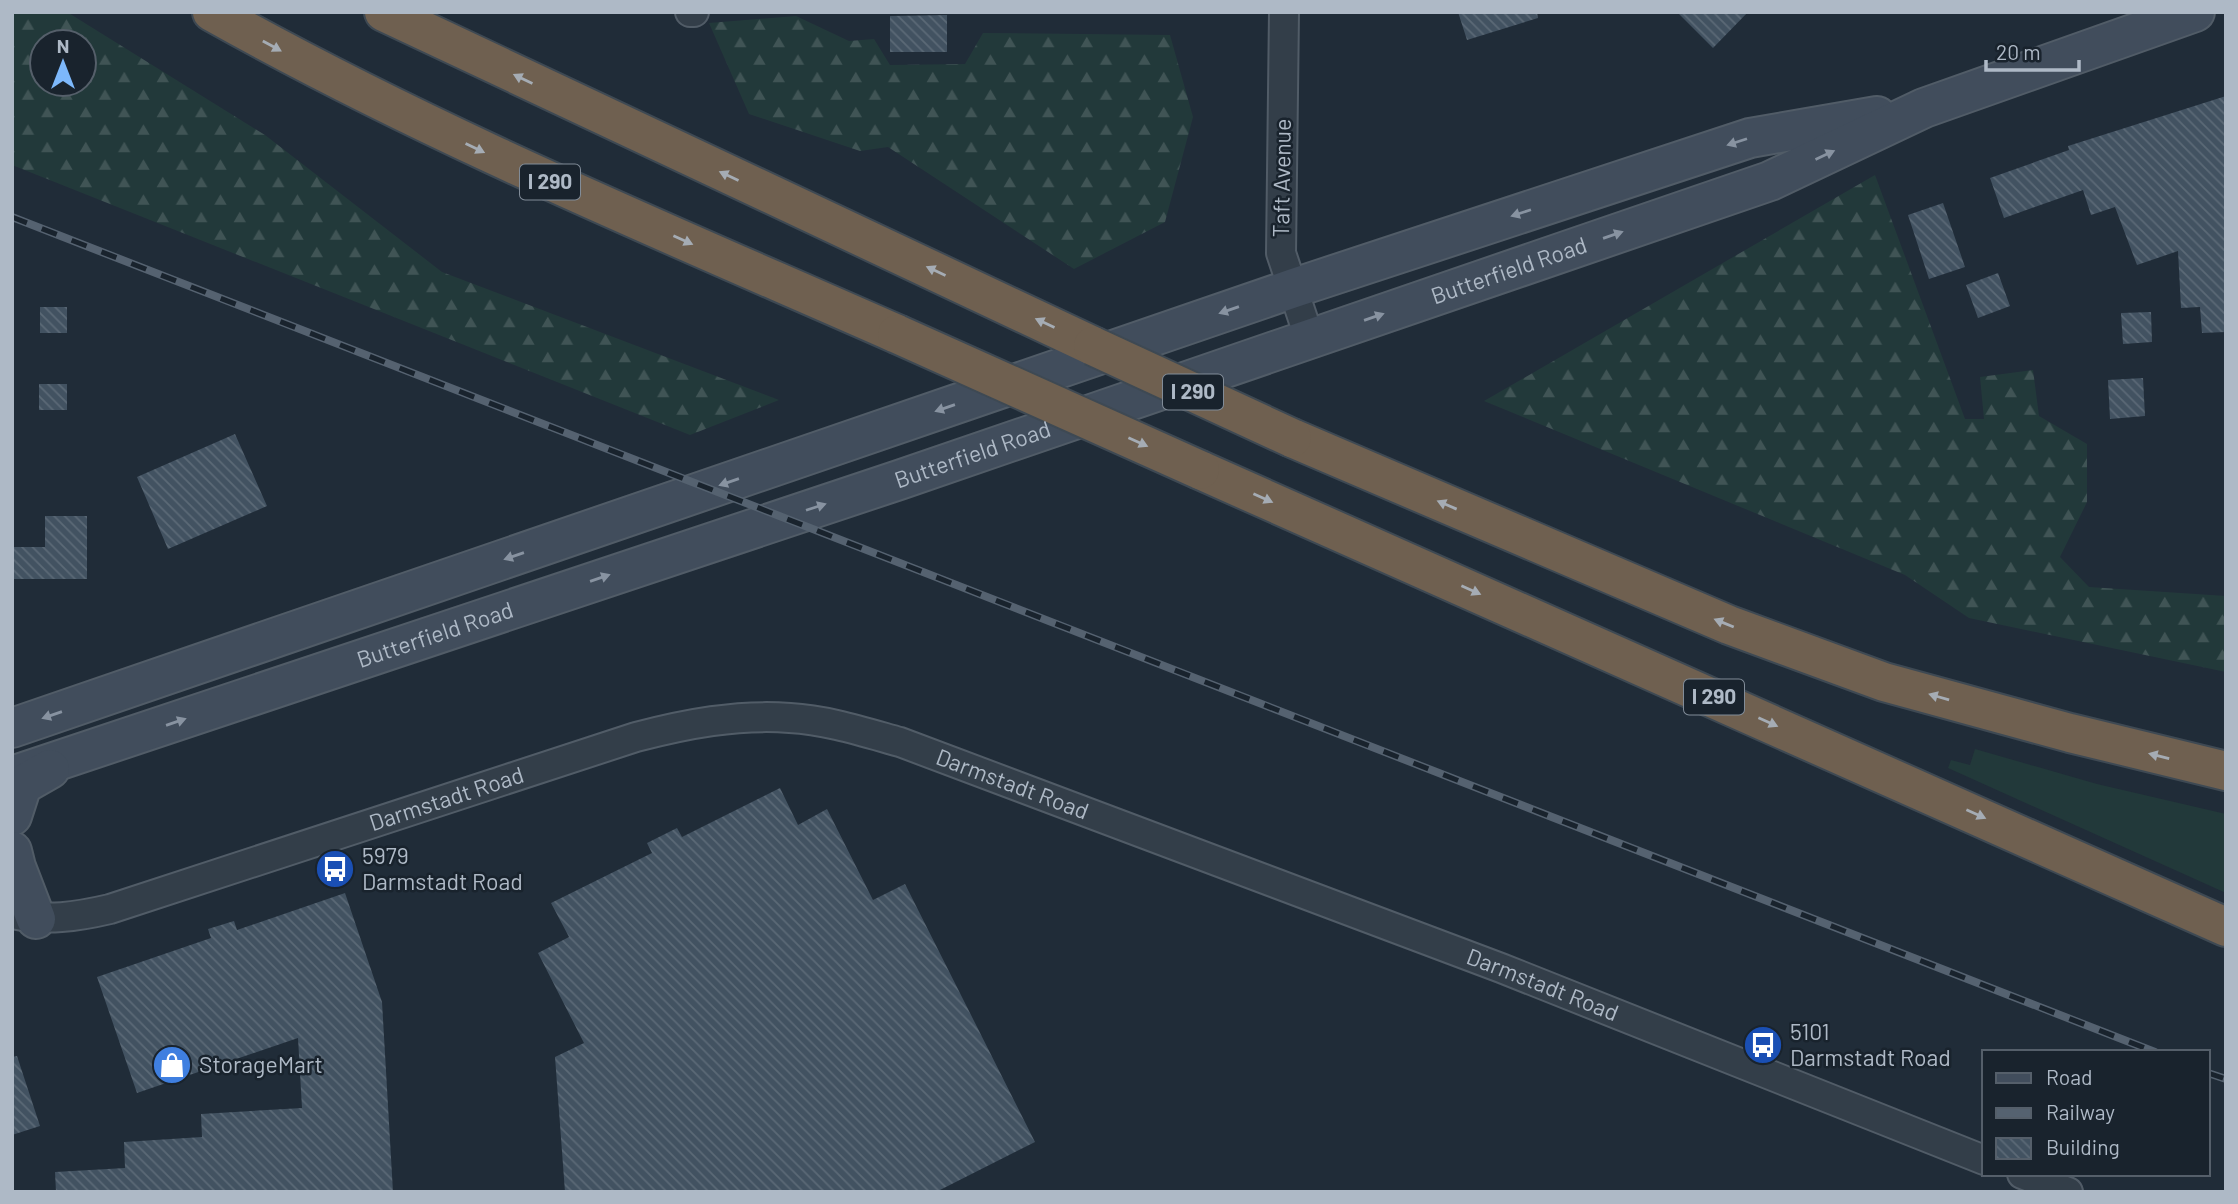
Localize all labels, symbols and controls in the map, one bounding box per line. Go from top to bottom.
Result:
north arrow [28,28,98,98]
scale bar [1986,28,2079,72]
text: N [57,34,69,57]
text: 20 m [1996,39,2041,64]
one-way arrow [262,40,281,52]
one-way arrow [513,73,533,85]
street label: Taft Avenue [1266,118,1296,238]
one-way arrow [1726,137,1747,148]
one-way arrow [465,142,485,153]
one-way arrow [1815,149,1835,160]
road number: I 290 [520,164,580,200]
one-way arrow [719,170,739,181]
one-way arrow [1510,209,1531,219]
one-way arrow [1602,229,1623,240]
street label: Butterfield Road [1427,230,1590,309]
one-way arrow [673,234,693,246]
one-way arrow [925,266,946,277]
one-way arrow [1219,305,1240,316]
one-way arrow [1364,311,1385,322]
one-way arrow [1035,317,1055,329]
road number: I 290 [1163,374,1223,410]
one-way arrow [934,403,955,414]
street label: Butterfield Road [891,414,1054,493]
one-way arrow [1128,437,1149,448]
one-way arrow [719,477,740,488]
one-way arrow [1253,492,1273,504]
one-way arrow [1437,500,1458,511]
one-way arrow [806,501,827,512]
one-way arrow [504,551,525,562]
one-way arrow [590,572,611,583]
one-way arrow [1461,584,1481,596]
street label: Butterfield Road [353,595,517,673]
one-way arrow [1714,618,1735,629]
road number: I 290 [1684,680,1744,714]
one-way arrow [1928,691,1950,702]
one-way arrow [41,710,62,721]
one-way arrow [165,716,186,727]
one-way arrow [1758,717,1779,728]
street label: Darmstadt Road [932,742,1093,825]
one-way arrow [2148,750,2170,761]
street label: Darmstadt Road [365,760,527,836]
one-way arrow [1966,808,1986,820]
place label: 5979 Darmstadt Road [362,841,523,895]
bus stop icon: 5979 Darmstadt Road [314,848,356,890]
street label: Darmstadt Road [1463,941,1623,1026]
place label: 5101 Darmstadt Road [1790,1017,1951,1071]
bus stop icon: 5101 Darmstadt Road [1742,1024,1784,1066]
shop icon: StorageMart [151,1044,193,1086]
place label: StorageMart [199,1050,323,1078]
legend [1982,1050,2210,1176]
text: Road [2046,1064,2092,1089]
text: Railway [2046,1099,2115,1124]
text: Building [2046,1134,2120,1159]

